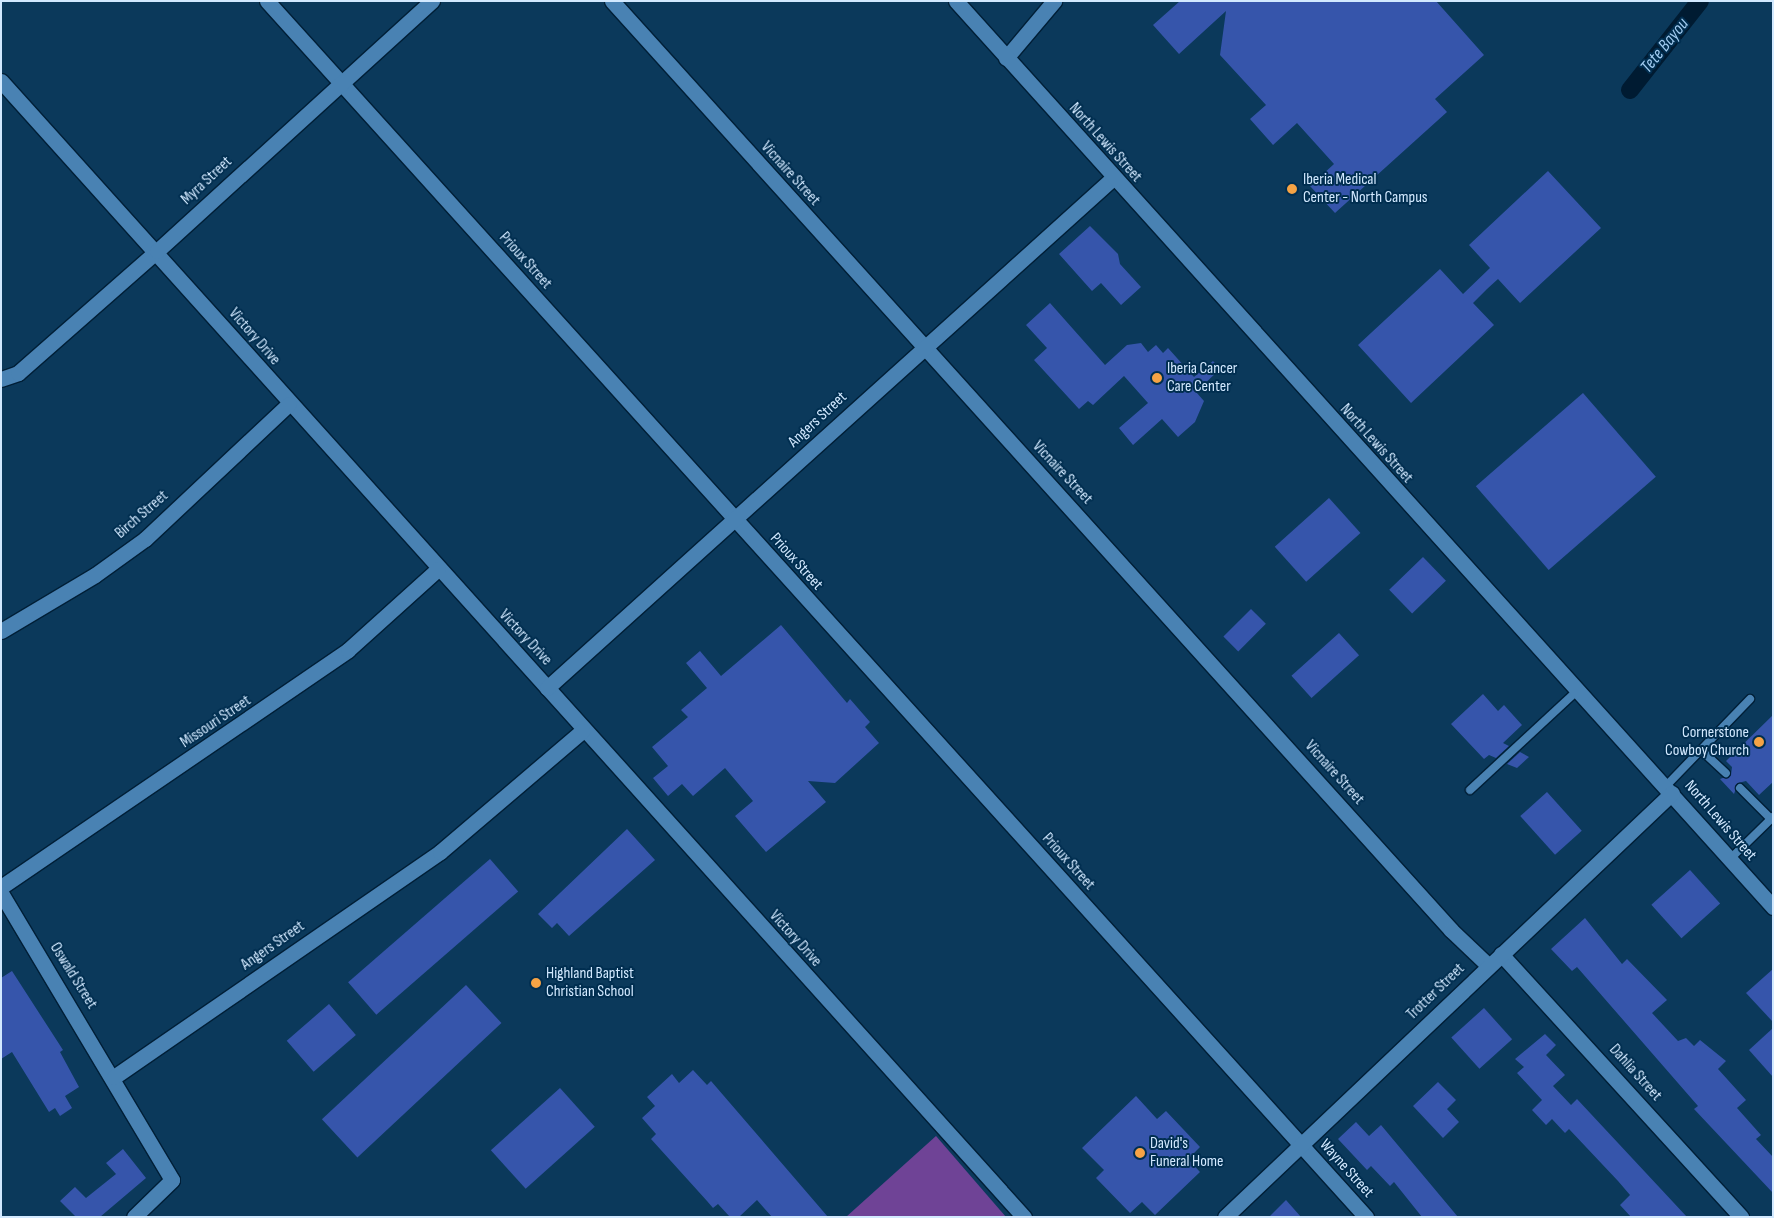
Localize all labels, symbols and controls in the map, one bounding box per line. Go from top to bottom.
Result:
water label: Tete Bayou [1636,14,1694,78]
street label: North Lewis Street [1064,99,1146,187]
street label: Vicnaire Street [756,138,824,210]
street label: Myra Street [178,153,236,209]
place label: Iberia Medical Center - North Campus [1303,170,1428,208]
marker: Iberia Medical Center - North Campus [1285,182,1299,196]
street label: Prioux Street [494,229,556,293]
street label: Victory Drive [224,305,284,369]
place label: Iberia Cancer Care Center [1167,359,1237,397]
marker: Iberia Cancer Care Center [1151,372,1163,384]
street label: Angers Street [785,388,851,452]
street label: North Lewis Street [1335,400,1417,488]
street label: Vicnaire Street [1028,437,1096,509]
street label: Birch Street [112,487,172,543]
street label: Prioux Street [765,530,827,594]
street label: Victory Drive [494,606,556,670]
street label: Missouri Street [177,691,255,753]
place label: Cornerstone Cowboy Church [1665,723,1749,761]
marker: Cornerstone Cowboy Church [1753,736,1765,748]
street label: Vicnaire Street [1300,737,1368,809]
street label: North Lewis Street [1680,777,1760,865]
street label: Prioux Street [1037,830,1099,894]
street label: Victory Drive [765,907,825,971]
street label: Angers Street [238,917,308,975]
street label: Oswald Street [45,939,101,1013]
street label: Trotter Street [1403,960,1469,1024]
place label: Highland Baptist Christian School [546,964,634,1002]
marker: Highland Baptist Christian School [530,977,542,989]
street label: Dahlia Street [1605,1041,1665,1105]
place label: David's Funeral Home [1150,1134,1224,1172]
street label: Wayne Street [1315,1136,1377,1202]
marker: David's Funeral Home [1134,1147,1146,1159]

